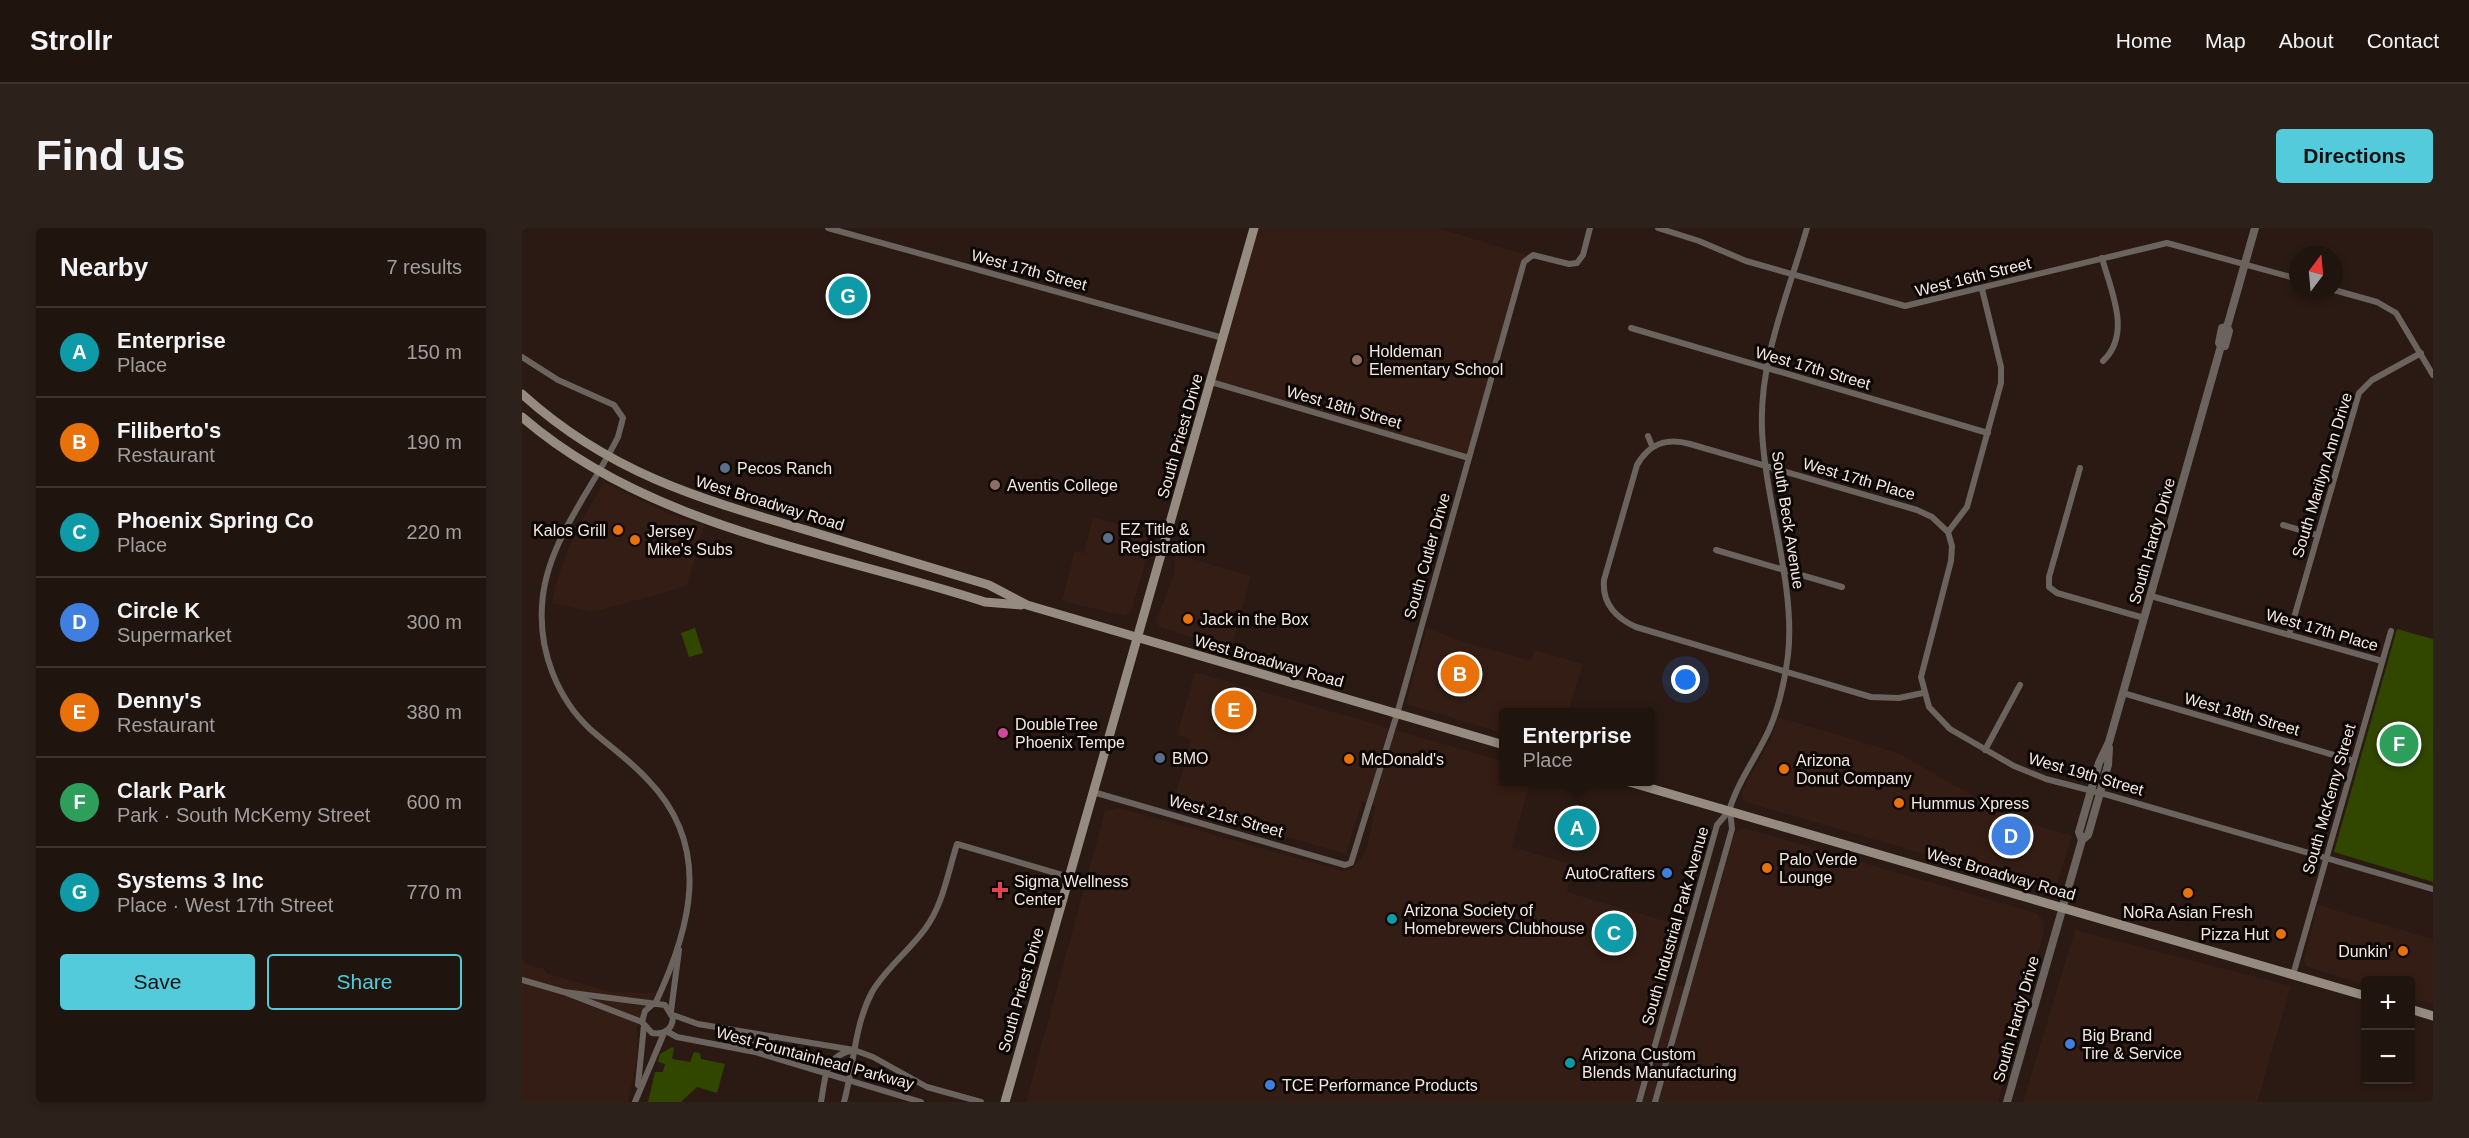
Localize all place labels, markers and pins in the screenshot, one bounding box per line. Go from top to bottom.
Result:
pin: G [828,274,868,318]
place label: Holdeman Elementary School [1369,343,1503,378]
marker: Holdeman Elementary School [1350,353,1364,367]
place label: Pecos Ranch [737,460,832,477]
marker: Pecos Ranch [718,461,732,475]
place label: Aventis College [1007,477,1118,494]
marker: Aventis College [988,478,1002,492]
place label: EZ Title & Registration [1120,521,1205,556]
place label: Kalos Grill [533,522,606,539]
marker: Kalos Grill [611,523,625,537]
place label: Jersey Mike's Subs [647,523,733,558]
marker: EZ Title & Registration [1101,531,1115,545]
marker: Jersey Mike's Subs [628,533,642,547]
place label: Jack in the Box [1200,611,1309,628]
marker: Jack in the Box [1181,612,1195,626]
pin: B [1440,652,1480,696]
pin: E [1214,688,1254,732]
place label: DoubleTree Phoenix Tempe [1015,716,1125,751]
pin: F [2380,722,2418,766]
marker: DoubleTree Phoenix Tempe [996,726,1010,740]
place label: BMO [1172,750,1208,767]
marker: BMO [1153,751,1167,765]
place label: McDonald's [1361,751,1444,768]
marker: McDonald's [1342,752,1356,766]
place label: Arizona Donut Company [1796,752,1912,787]
marker: Arizona Donut Company [1777,762,1791,776]
place label: Hummus Xpress [1911,795,2029,812]
marker: Hummus Xpress [1892,796,1906,810]
pin: A [1558,806,1596,850]
pin: D [1992,814,2030,858]
place label: Palo Verde Lounge [1779,851,1857,886]
marker: Palo Verde Lounge [1760,861,1774,875]
place label: AutoCrafters [1565,865,1655,882]
marker: AutoCrafters [1660,866,1674,880]
place label: Sigma Wellness Center [1014,873,1128,908]
marker: Sigma Wellness Center [991,881,1009,899]
marker: NoRa Asian Fresh [2181,886,2195,900]
place label: Arizona Society of Homebrewers Clubhouse [1404,902,1585,937]
place label: NoRa Asian Fresh [2123,904,2253,921]
pin: C [1594,910,1634,956]
marker: Arizona Society of Homebrewers Clubhouse [1385,912,1399,926]
place label: Pizza Hut [2201,926,2270,943]
marker: Pizza Hut [2274,927,2288,941]
place label: Dunkin' [2338,943,2391,960]
marker: Dunkin' [2396,944,2410,958]
place label: Big Brand Tire & Service [2082,1027,2182,1062]
marker: Big Brand Tire & Service [2063,1037,2077,1051]
place label: Arizona Custom Blends Manufacturing [1582,1046,1737,1081]
marker: Arizona Custom Blends Manufacturing [1563,1056,1577,1070]
place label: TCE Performance Products [1282,1077,1478,1094]
marker: TCE Performance Products [1263,1078,1277,1092]

